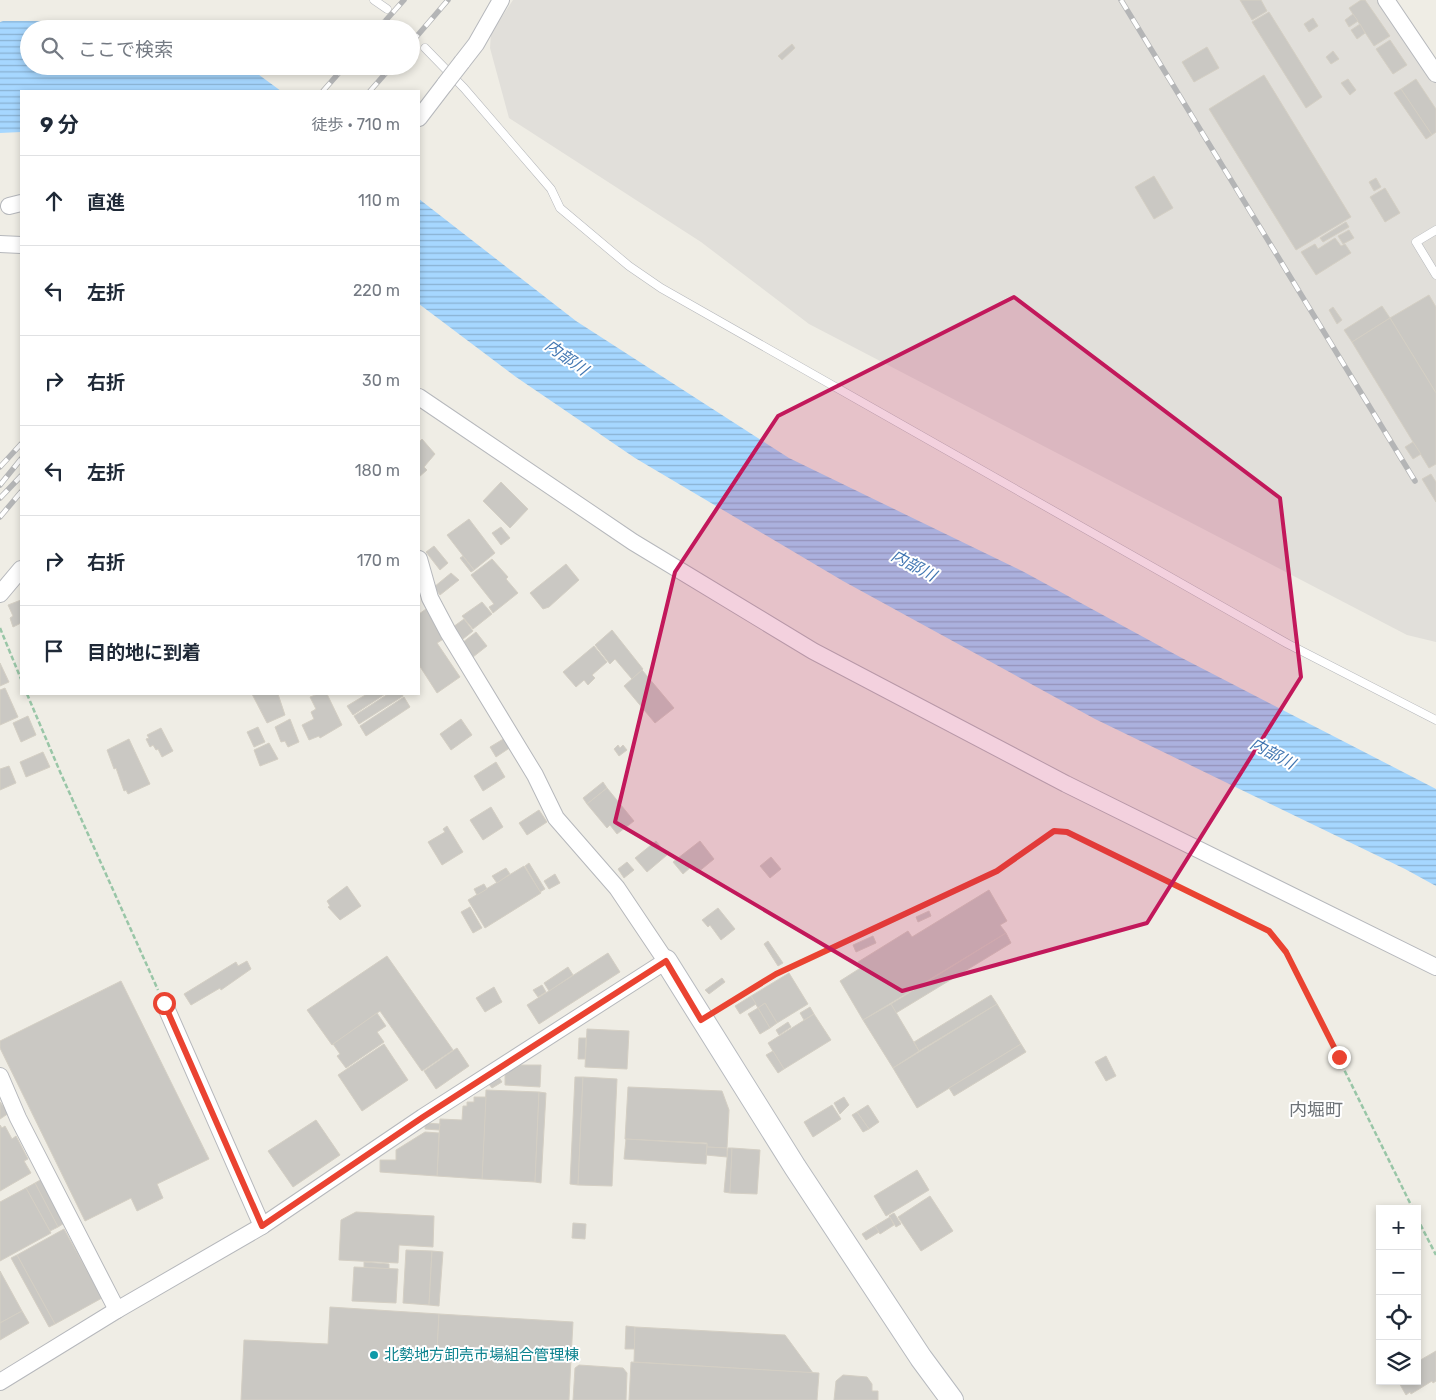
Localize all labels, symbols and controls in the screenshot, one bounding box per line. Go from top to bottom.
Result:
search box [20,20,420,75]
icon: search [38,34,66,62]
text: ここで検索 [78,38,173,61]
text: 9 分 [40,112,79,137]
text: 徒歩 · 710 m [312,115,400,134]
icon: ahead [40,187,68,215]
text: 直進 [87,191,125,214]
text: 110 m [358,191,400,210]
icon: left [40,277,68,305]
text: 左折 [87,281,125,304]
text: 220 m [353,281,400,300]
water label: 内部川 [542,336,593,380]
icon: right [40,367,68,395]
text: 右折 [87,371,125,394]
text: 30 m [362,371,400,390]
icon: left [40,457,68,485]
text: 左折 [87,461,125,484]
text: 180 m [355,461,400,480]
water label: 内部川 [888,546,941,586]
icon: right [40,547,68,575]
text: 右折 [87,551,125,574]
text: 170 m [357,551,400,570]
icon: arrive [40,637,68,665]
text: 目的地に到着 [87,641,201,664]
water label: 内部川 [1247,734,1300,774]
route start [153,992,176,1015]
route end [1328,1046,1351,1069]
district label: 内堀町 [1289,1099,1343,1121]
map controls [1376,1205,1421,1385]
button: + [1376,1205,1421,1250]
button: − [1376,1250,1421,1295]
button: locate [1376,1295,1421,1340]
button: layers [1376,1340,1421,1385]
place label: 北勢地方卸売市場組合管理棟 [384,1346,579,1364]
marker: 北勢地方卸売市場組合管理棟 [368,1349,380,1361]

